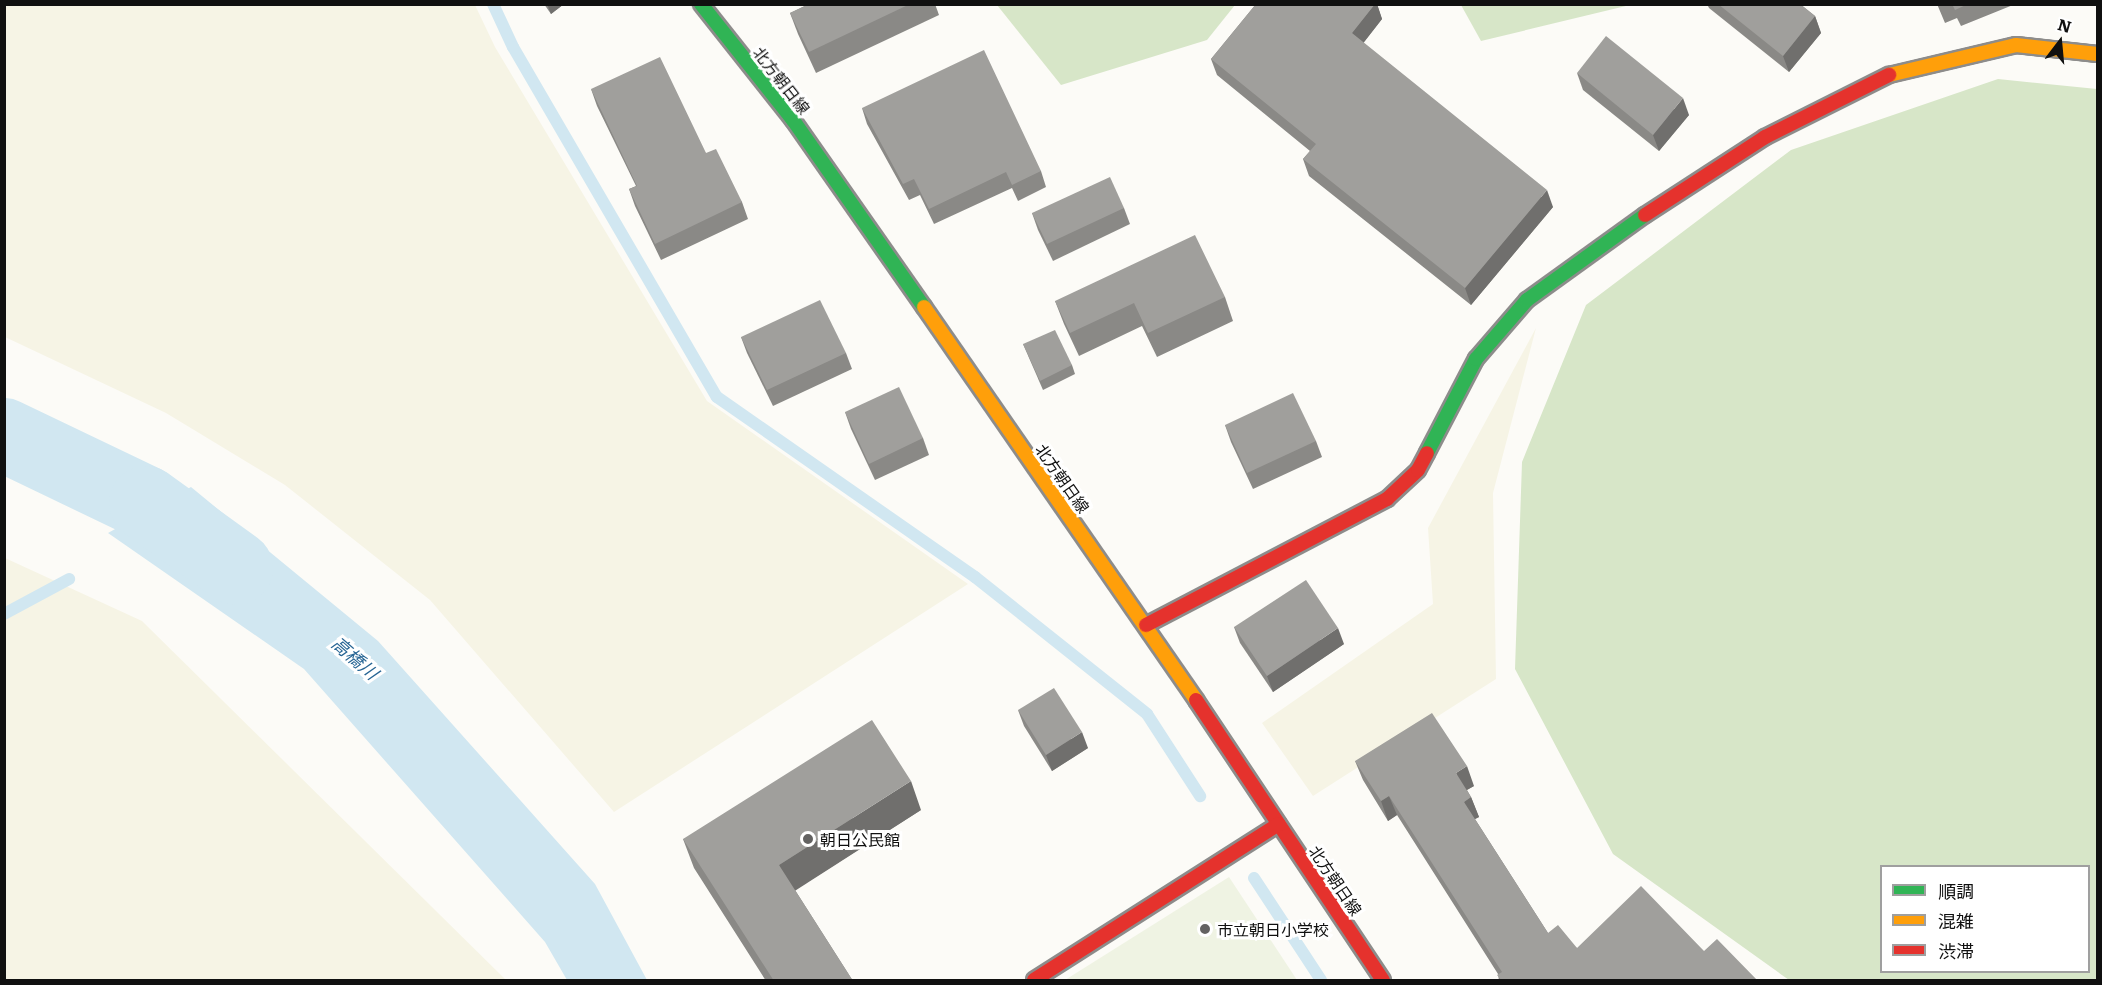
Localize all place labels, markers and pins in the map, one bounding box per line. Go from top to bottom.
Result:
place label: 朝日公民館 [820,829,900,849]
marker: 朝日公民館 [801,832,815,846]
place label: 市立朝日小学校 [1217,919,1329,939]
marker: 市立朝日小学校 [1198,922,1212,936]

